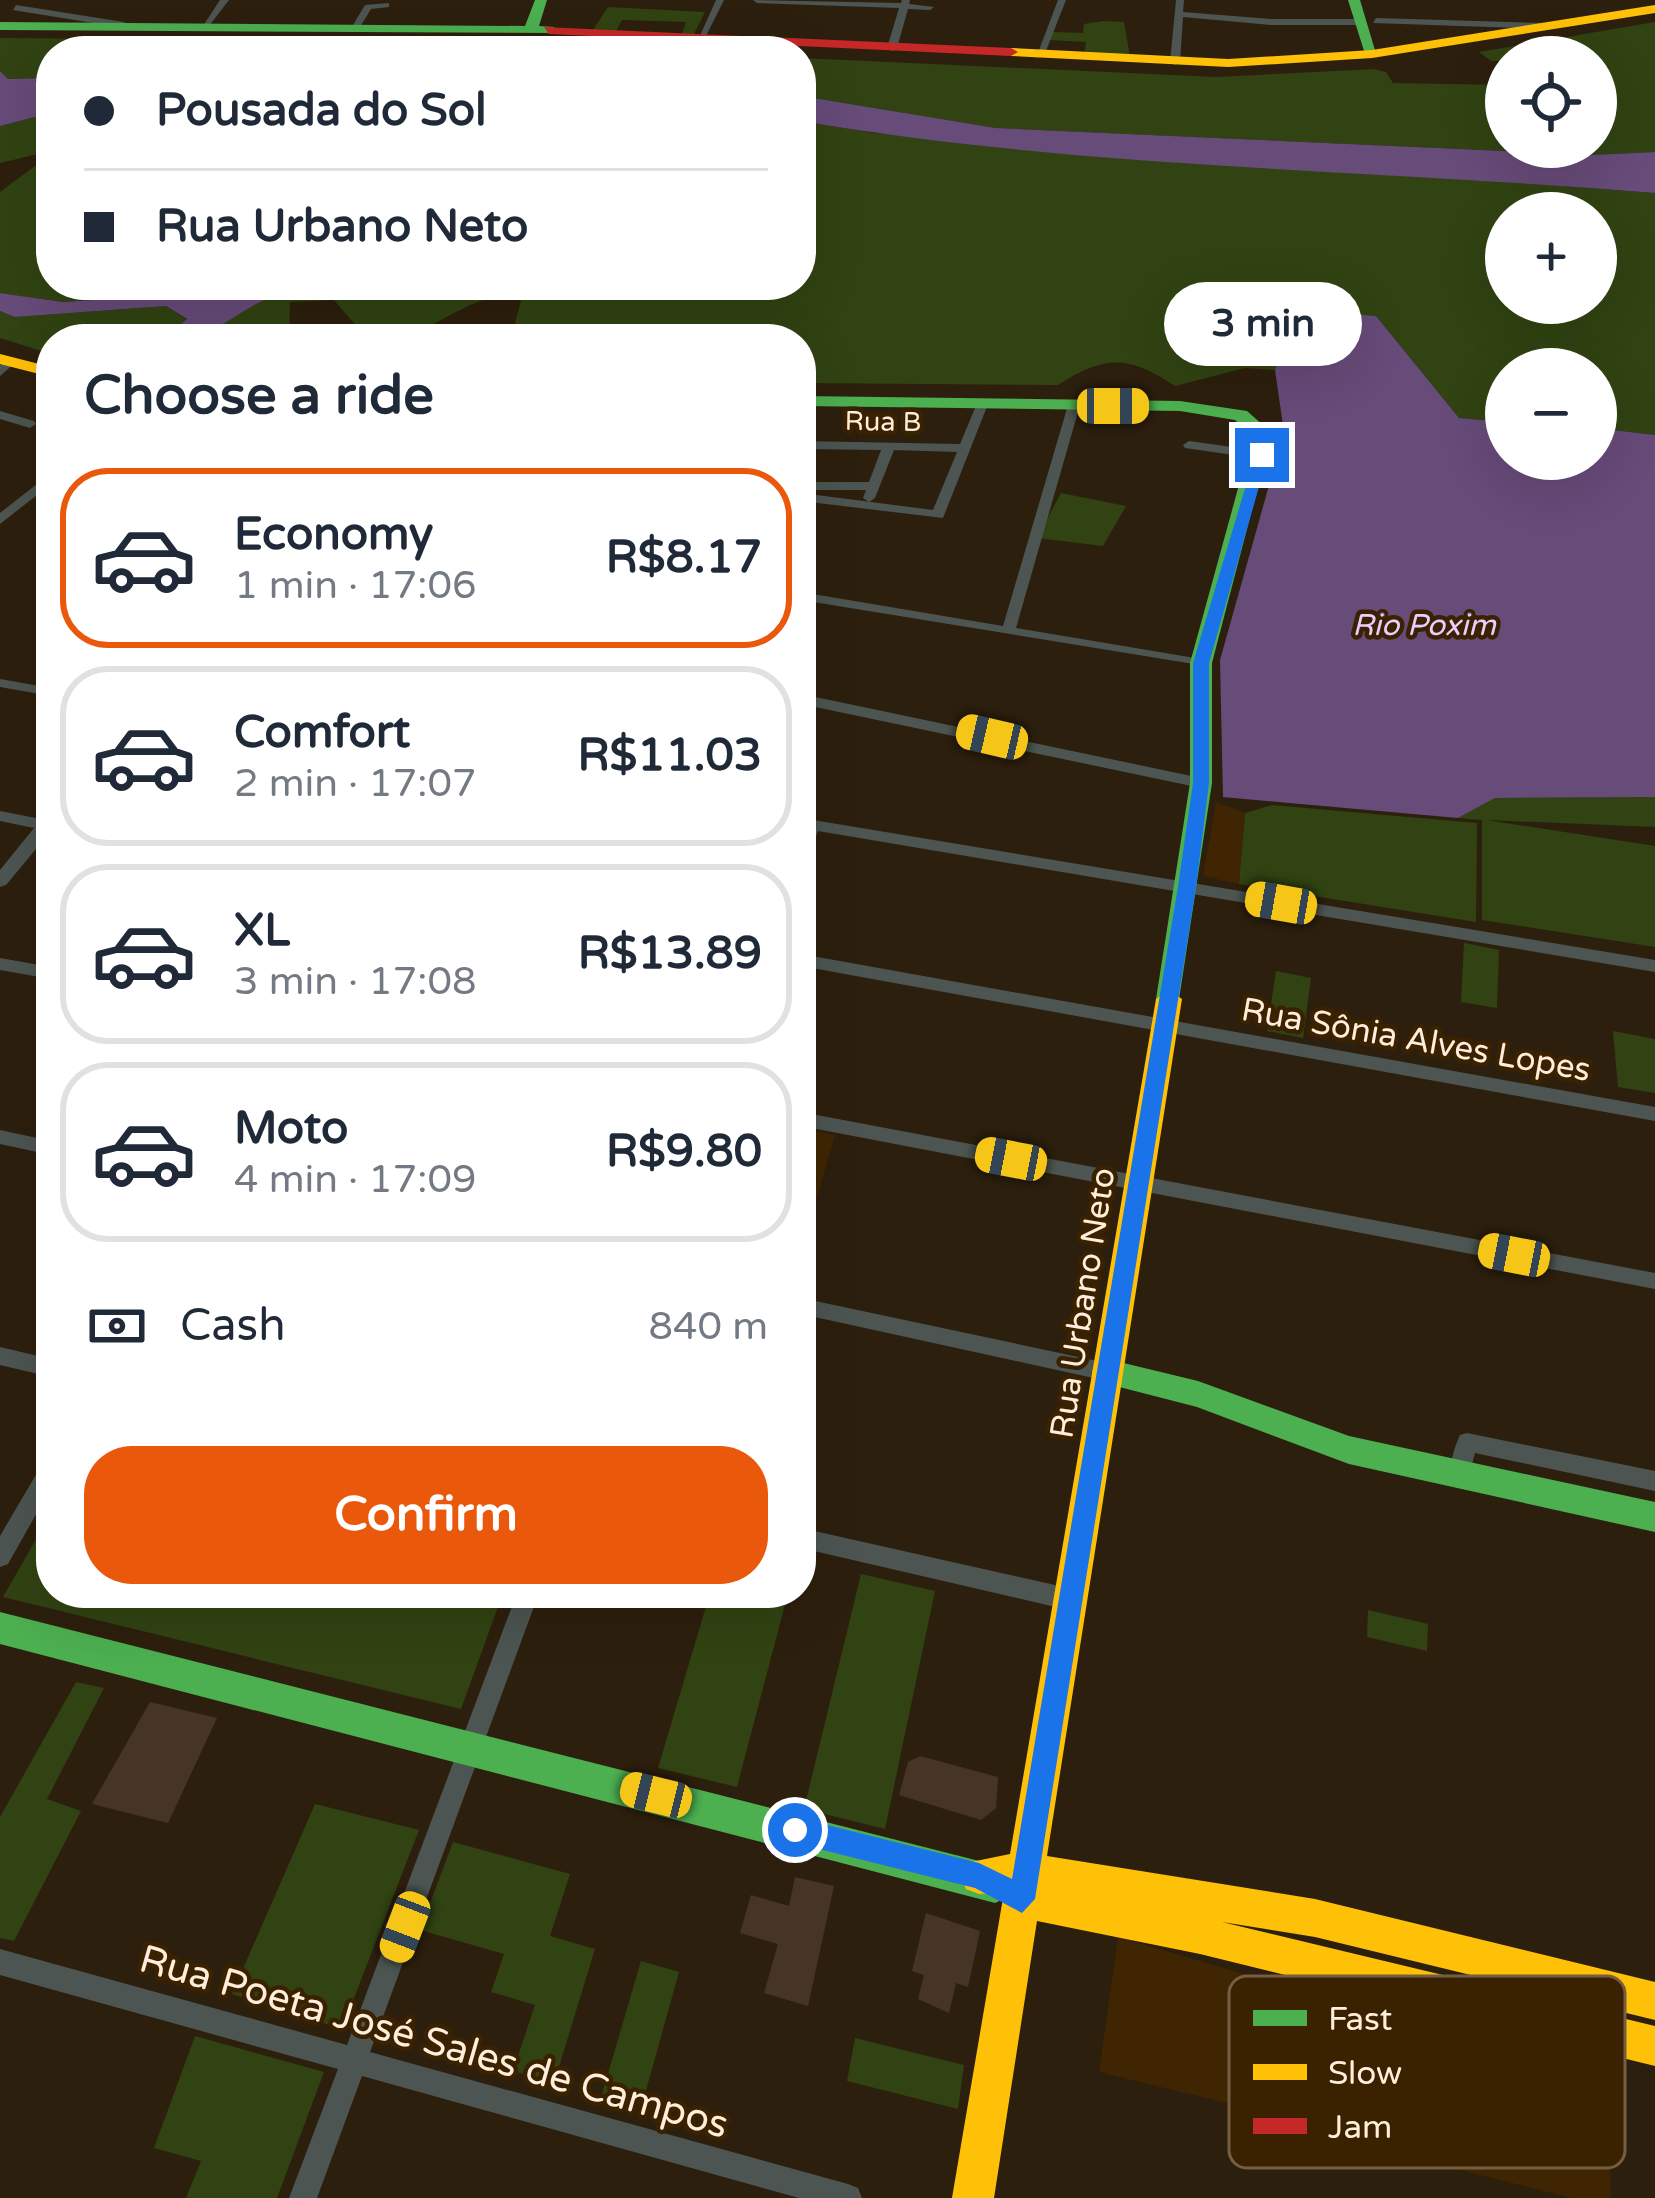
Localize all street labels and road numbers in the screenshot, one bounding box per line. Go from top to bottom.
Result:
street label: Rua B [844,405,922,439]
street label: Rua Sônia Alves Lopes [1238,990,1594,1090]
street label: Rua Urbano Neto [1042,1165,1124,1441]
street label: Rua Poeta José Sales de Campos [134,1935,734,2149]

